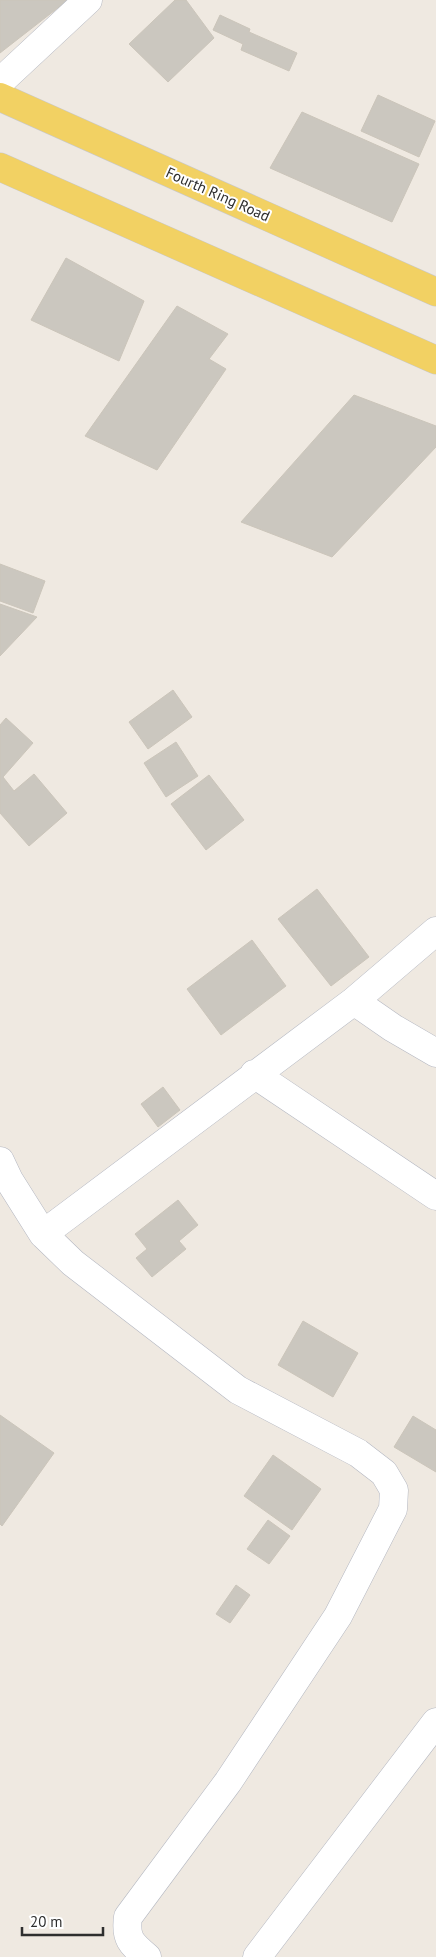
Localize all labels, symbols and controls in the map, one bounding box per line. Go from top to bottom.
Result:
street label: Fourth Ring Road [163,163,273,225]
scale bar [22,1904,104,1936]
text: 20 m [30,1912,63,1931]

